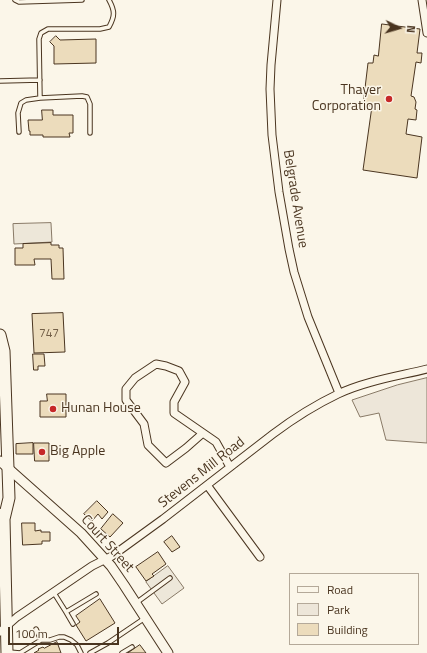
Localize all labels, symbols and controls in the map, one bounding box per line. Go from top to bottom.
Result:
north arrow [379,8,419,48]
text: N [403,25,419,34]
place label: Thayer Corporation [312,83,381,116]
marker: Thayer Corporation [384,94,394,104]
street label: Belgrade Avenue [279,149,311,249]
house number: 747 [39,327,59,341]
place label: Hunan House [61,401,141,417]
marker: Hunan House [48,404,58,414]
street label: Stevens Mill Road [156,434,248,512]
place label: Big Apple [50,444,105,460]
marker: Big Apple [37,447,47,457]
street label: Court Street [77,512,137,576]
legend [289,573,419,645]
text: Road [327,580,353,599]
text: Park [327,600,350,619]
scale bar [10,619,121,645]
text: Building [327,620,368,639]
text: 100 m [15,624,48,643]

